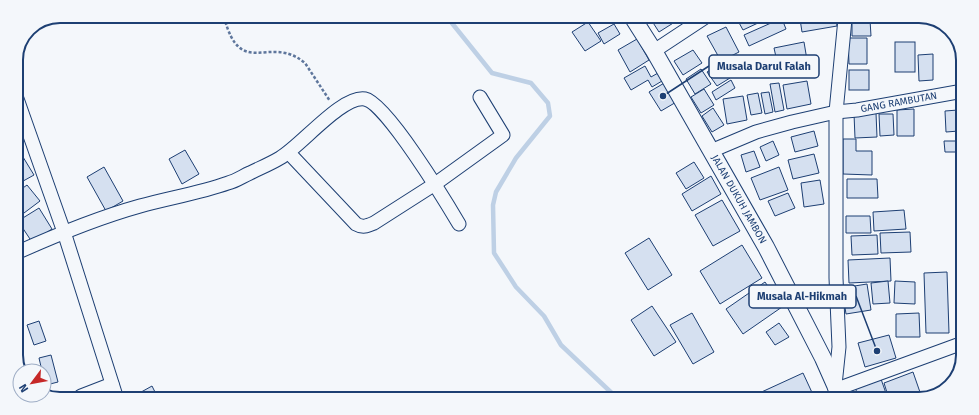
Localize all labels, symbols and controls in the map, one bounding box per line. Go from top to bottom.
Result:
callout: Musala Darul Falah [709,55,819,78]
text: Musala Darul Falah [717,60,811,73]
street label: GANG RAMBUTAN [860,90,938,115]
street label: JALAN DUKUH JAMBON [709,153,769,246]
callout: Musala Al-Hikmah [749,285,856,308]
text: Musala Al-Hikmah [757,290,847,303]
north arrow [12,363,52,403]
text: N [16,381,31,395]

